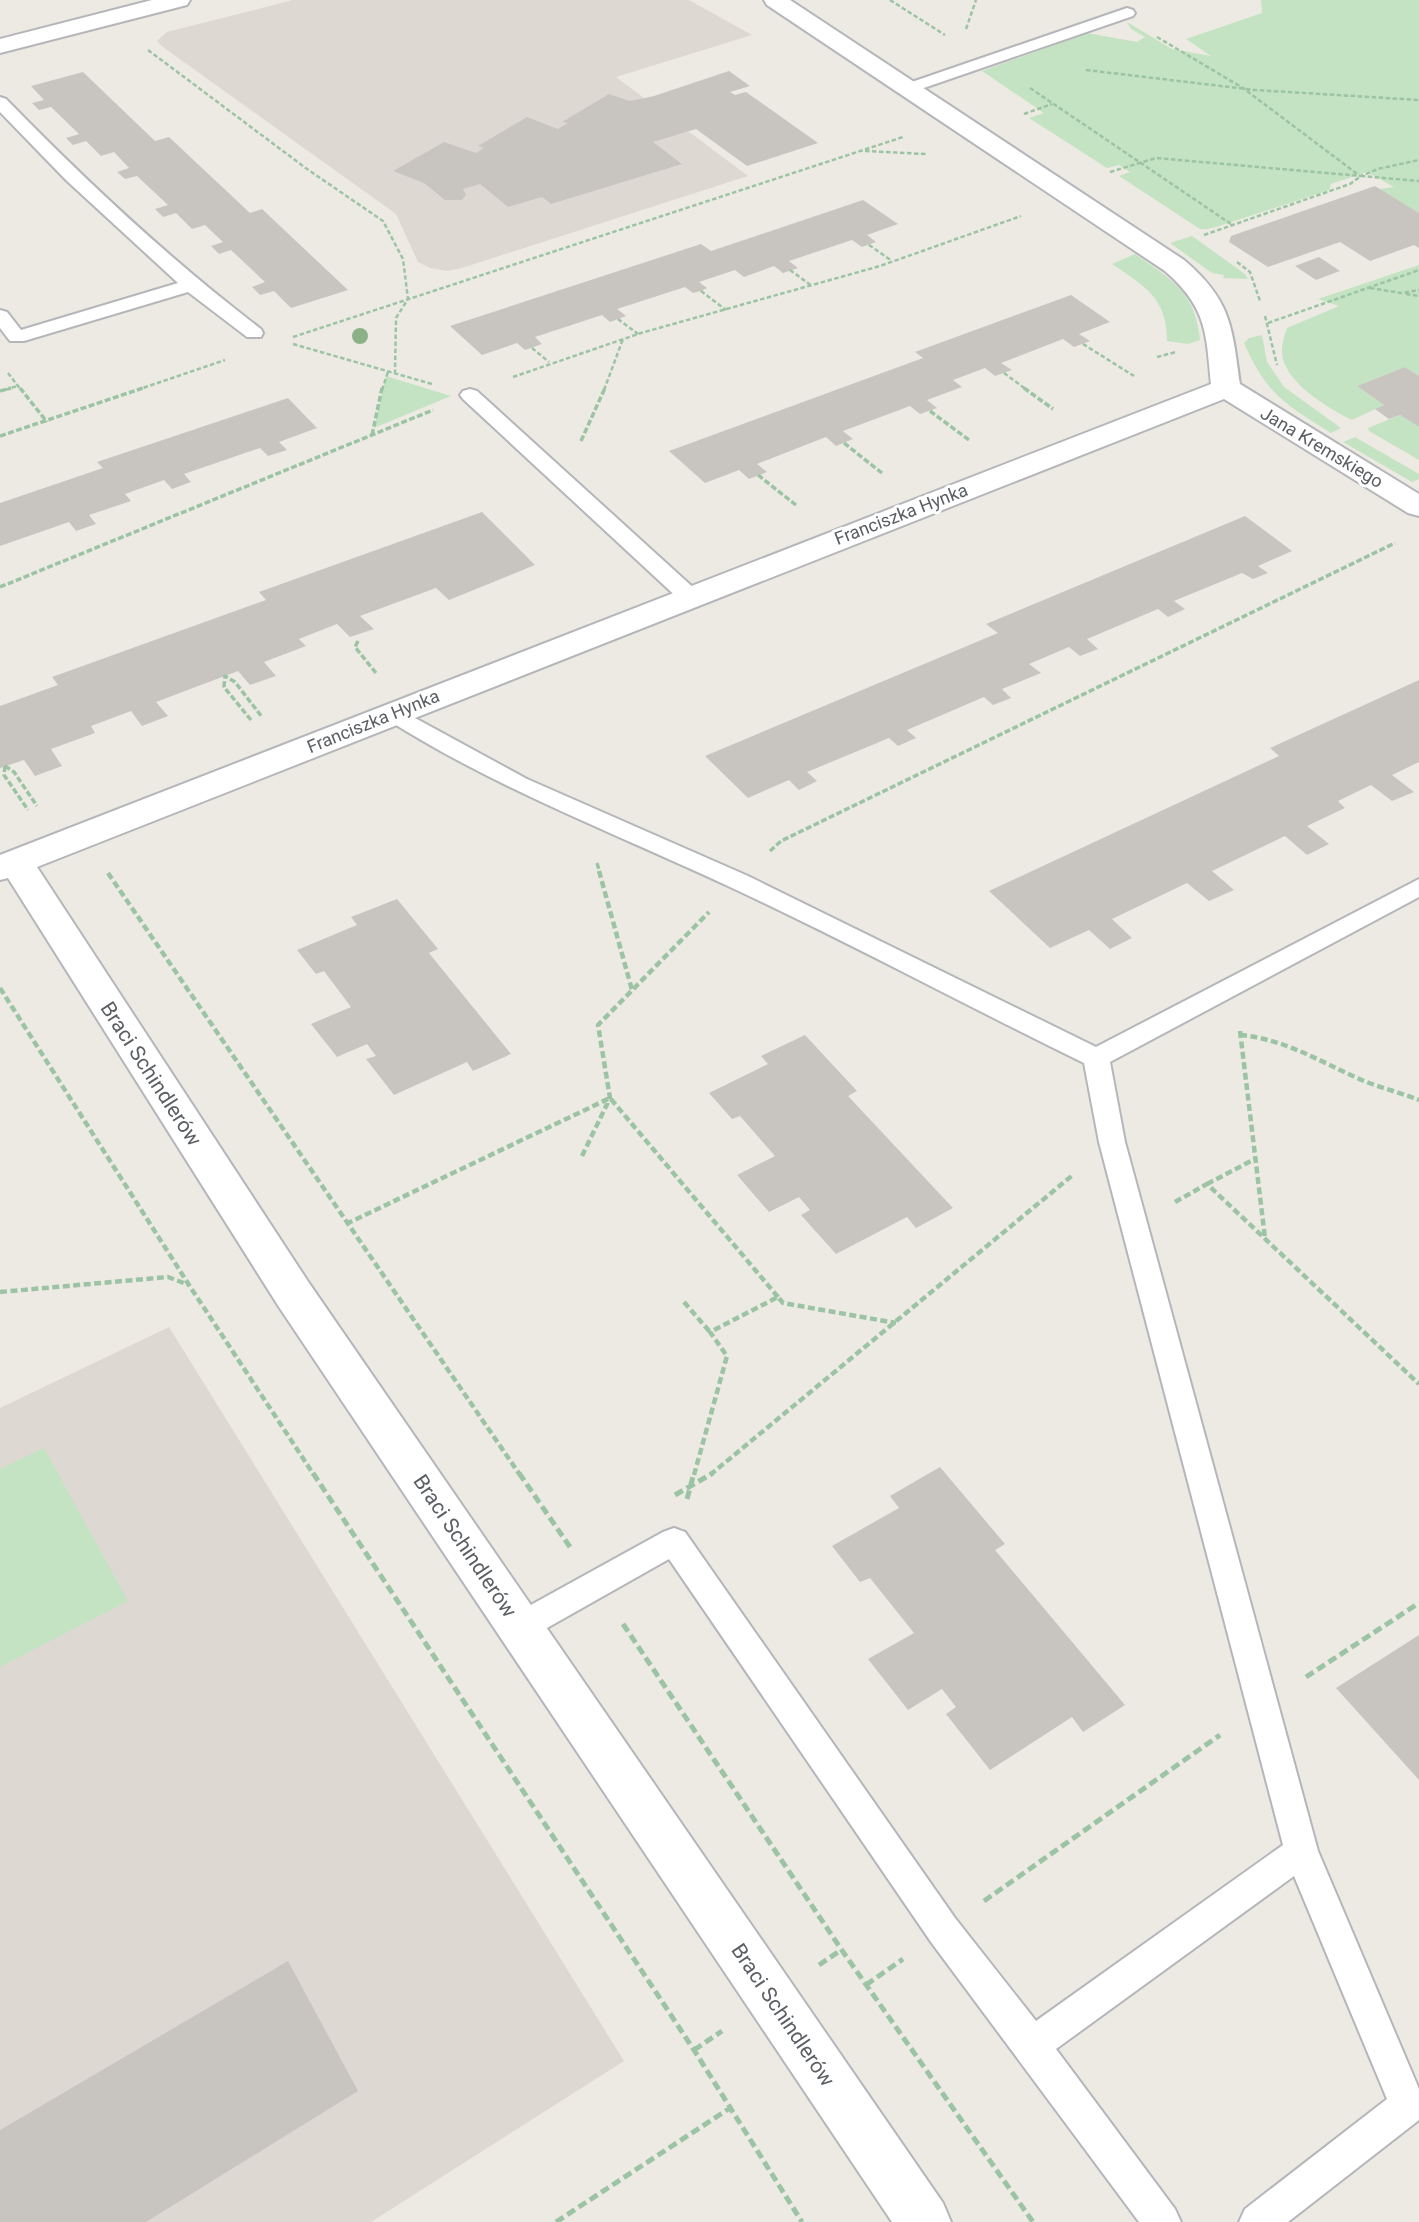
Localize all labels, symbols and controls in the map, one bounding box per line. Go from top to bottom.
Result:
street label: Jana Kremskiego [1257,402,1387,492]
street label: Franciszka Hynka [832,479,970,549]
street label: Franciszka Hynka [304,685,442,757]
street label: Braci Schindlerów [95,997,207,1151]
street label: Braci Schindlerów [408,1470,522,1622]
street label: Braci Schindlerów [726,1939,840,2091]

